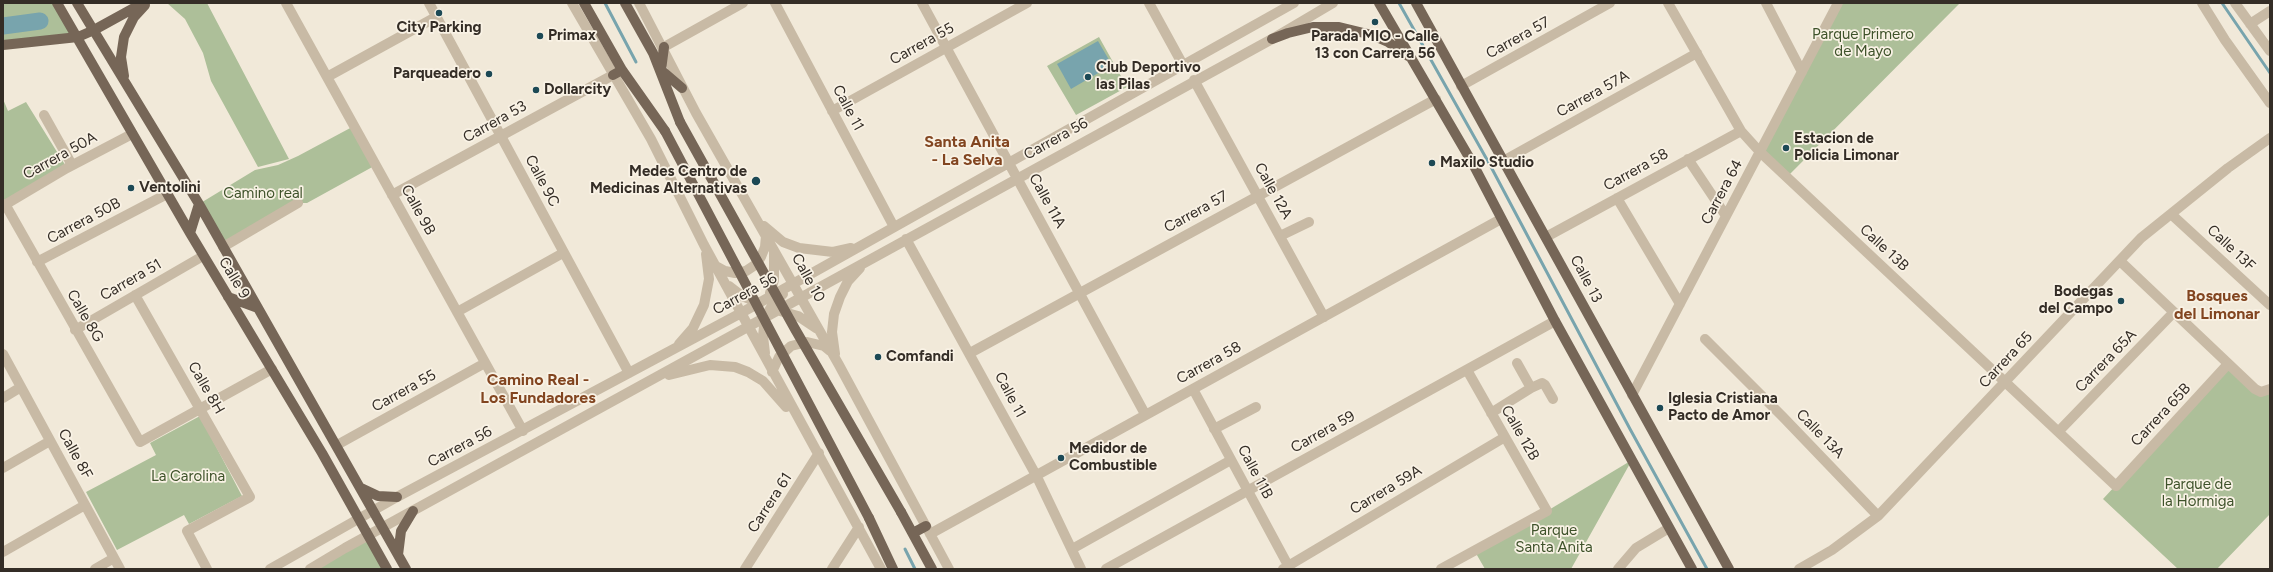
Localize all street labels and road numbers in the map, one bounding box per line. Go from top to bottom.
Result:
street label: Carrera 57 [1483,13,1553,63]
street label: Carrera 55 [887,19,957,69]
street label: Carrera 57A [1554,67,1632,121]
street label: Calle 11 [828,82,868,134]
street label: Carrera 53 [460,97,530,147]
street label: Carrera 56 [1021,114,1091,164]
street label: Carrera 50A [20,128,100,184]
street label: Carrera 58 [1601,145,1671,195]
street label: Calle 9C [521,152,563,210]
street label: Carrera 64 [1697,156,1747,228]
street label: Calle 12A [1250,160,1296,222]
street label: Calle 11A [1025,171,1069,231]
street label: Calle 9B [397,182,439,238]
street label: Carrera 57 [1161,187,1231,237]
street label: Carrera 50B [44,194,124,248]
street label: Calle 13B [1856,221,1912,275]
street label: Calle 13F [2203,221,2259,275]
street label: Calle 10 [787,251,829,305]
street label: Calle 13 [1566,252,1606,306]
street label: Calle 9 [215,254,253,302]
street label: Carrera 51 [97,255,165,305]
street label: Carrera 56 [710,269,780,319]
street label: Calle 8G [63,287,107,345]
street label: Carrera 65A [2072,326,2140,396]
street label: Carrera 65 [1975,328,2037,392]
street label: Carrera 58 [1174,338,1244,388]
street label: Calle 8H [184,359,228,417]
street label: Carrera 55 [369,366,439,416]
street label: Calle 11 [990,369,1030,421]
street label: Carrera 65B [2127,380,2195,450]
street label: Calle 12B [1497,402,1543,464]
street label: Calle 13A [1792,406,1848,462]
street label: Carrera 59 [1288,407,1358,457]
street label: Carrera 56 [425,423,495,471]
street label: Calle 8F [54,426,96,482]
street label: Calle 11B [1233,442,1277,502]
street label: Carrera 59A [1347,462,1425,518]
street label: Carrera 61 [744,470,796,536]

